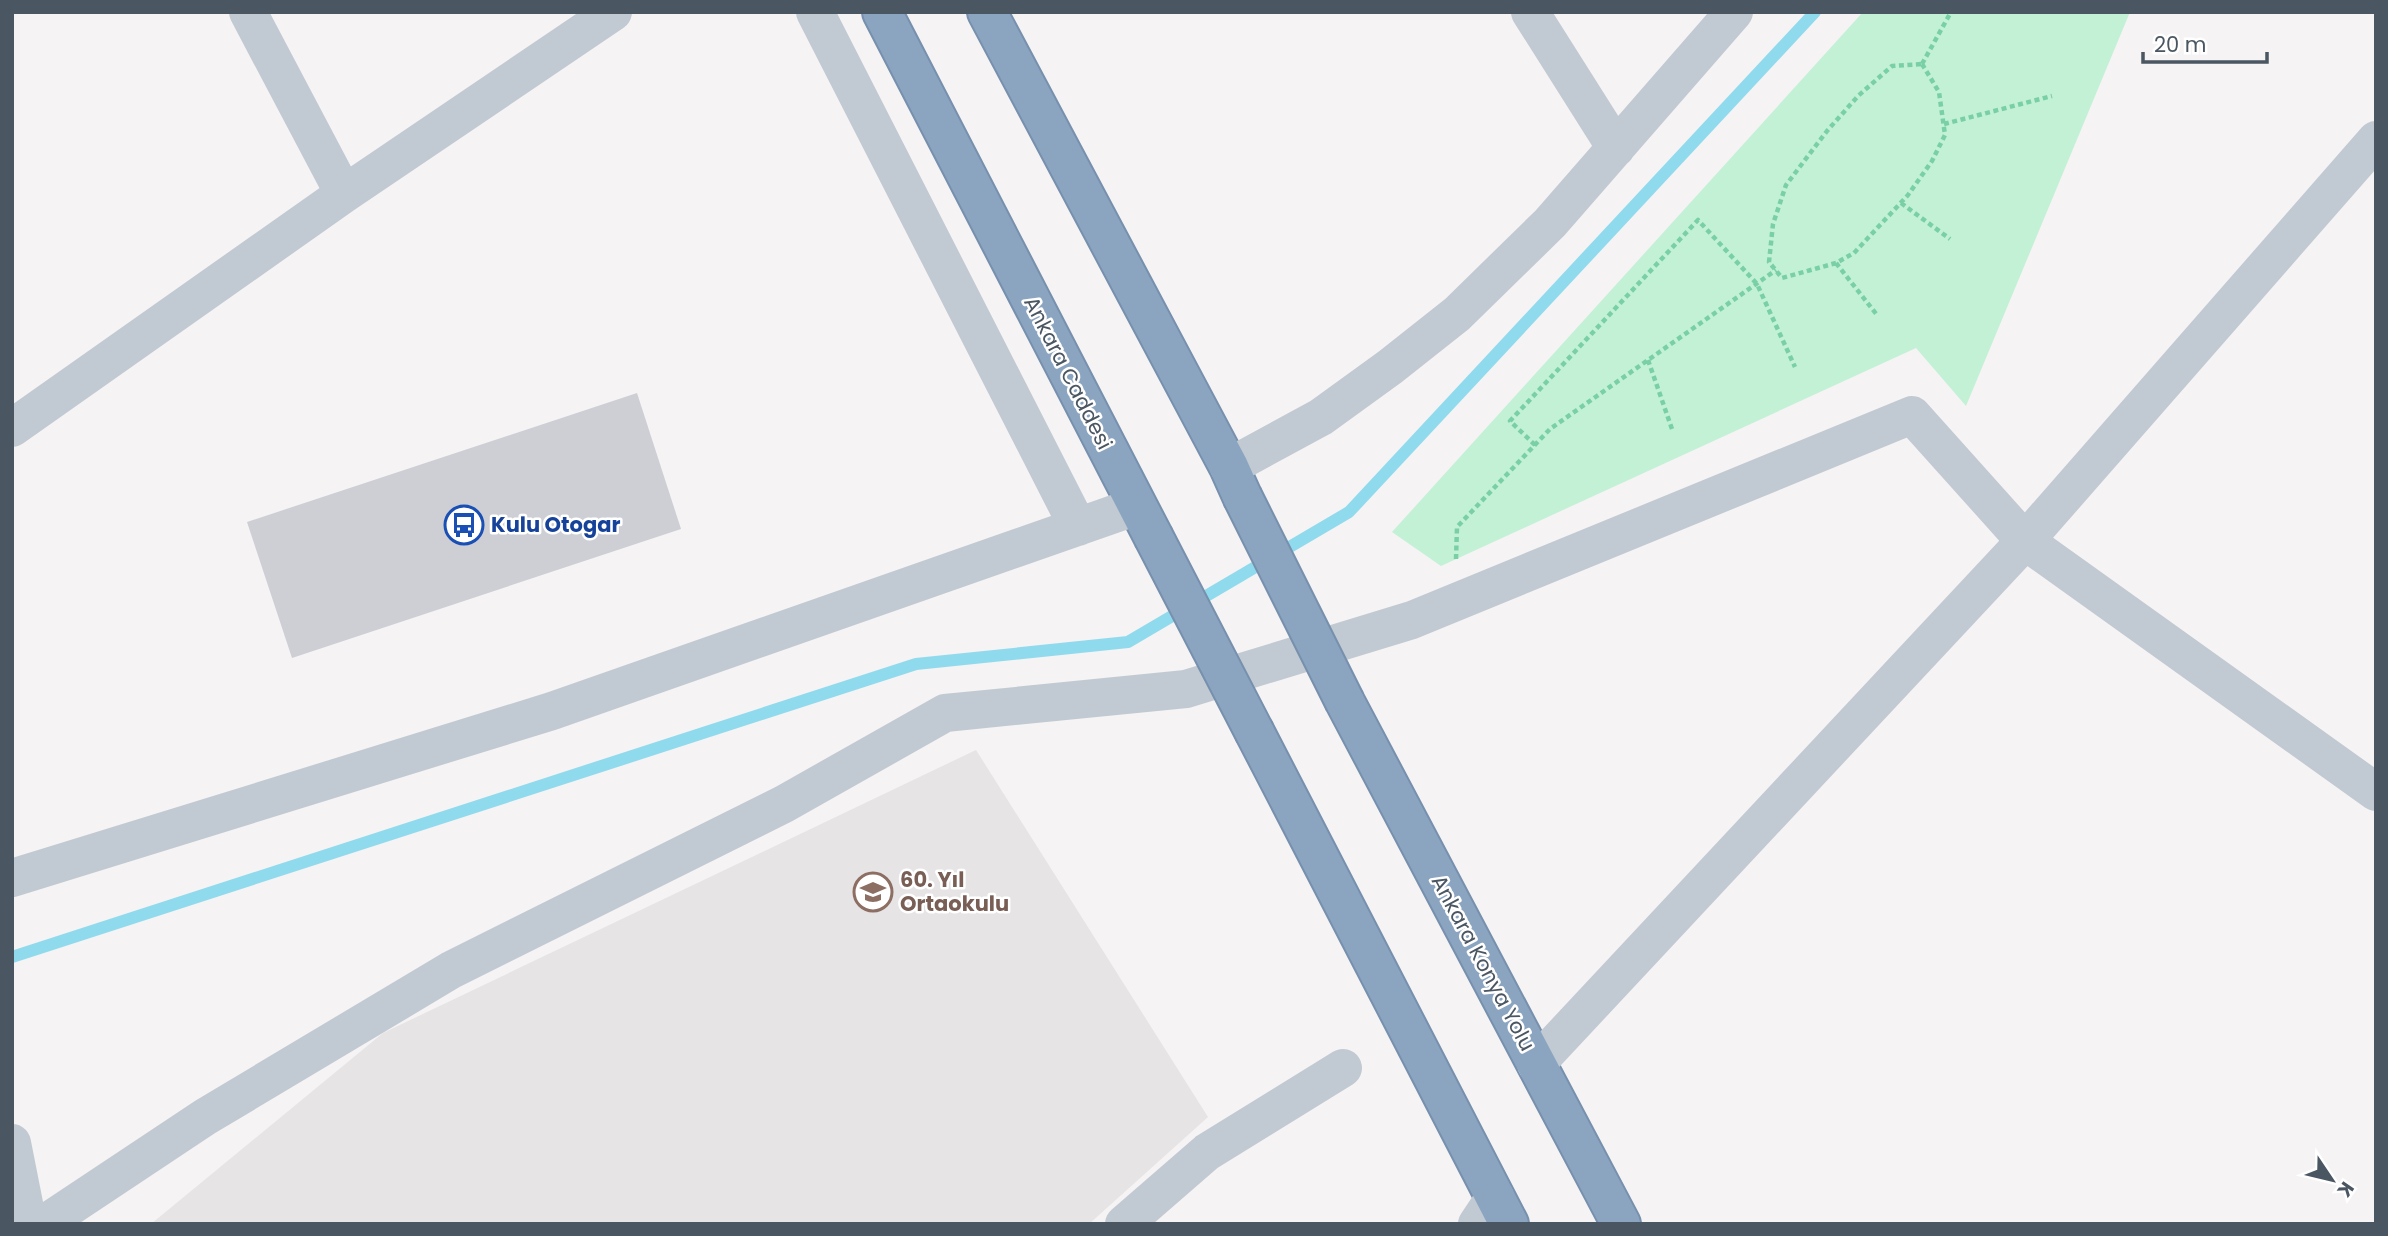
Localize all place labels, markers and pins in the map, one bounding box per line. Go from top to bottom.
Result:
bus stop icon: Kulu Otogar [443,504,485,546]
place label: Kulu Otogar [491,510,621,539]
place label: 60. Yıl Ortaokulu [900,865,1009,918]
school or university icon: 60. Yıl Ortaokulu [852,871,894,913]

